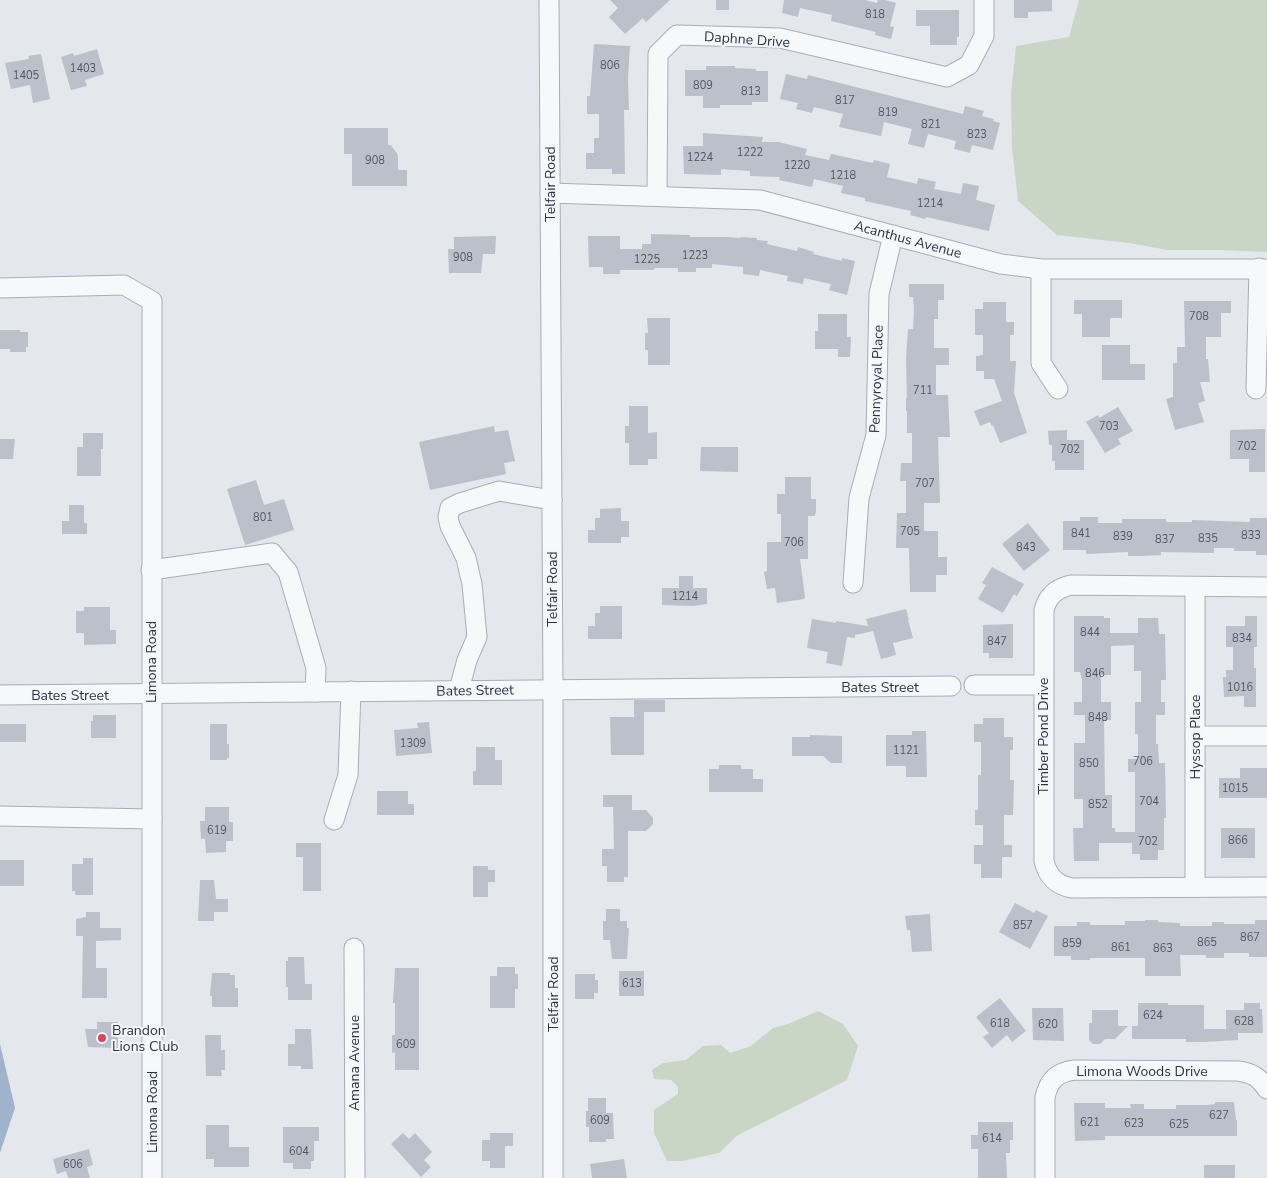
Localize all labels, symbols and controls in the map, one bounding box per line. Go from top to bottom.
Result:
house number: 818 [865,7,885,22]
street label: Daphne Drive [703,27,791,52]
house number: 806 [600,58,620,73]
house number: 1403 [70,61,96,76]
house number: 1405 [13,68,40,83]
house number: 809 [693,78,713,93]
house number: 813 [741,84,761,99]
house number: 817 [835,93,855,108]
house number: 819 [878,105,898,120]
house number: 821 [921,117,941,132]
house number: 823 [967,127,987,142]
house number: 1222 [737,145,763,160]
street label: Telfair Road [541,146,560,222]
house number: 1224 [687,150,714,165]
house number: 908 [365,153,385,168]
house number: 1220 [784,158,811,173]
house number: 1218 [830,168,857,183]
house number: 1214 [917,196,944,211]
street label: Acanthus Avenue [852,216,964,263]
house number: 1223 [682,248,708,263]
house number: 908 [453,250,473,265]
house number: 1225 [634,252,661,267]
house number: 708 [1189,309,1209,324]
street label: Pennyroyal Place [865,325,888,433]
house number: 711 [913,383,933,398]
house number: 703 [1099,419,1119,434]
house number: 702 [1237,439,1257,454]
house number: 702 [1060,442,1080,457]
house number: 707 [915,476,935,491]
house number: 801 [253,510,273,525]
house number: 705 [900,524,920,539]
house number: 841 [1071,526,1091,541]
house number: 833 [1241,528,1261,543]
house number: 839 [1113,529,1133,544]
house number: 835 [1198,531,1218,546]
house number: 837 [1155,532,1175,547]
house number: 706 [784,535,804,550]
house number: 843 [1016,540,1036,555]
street label: Telfair Road [543,551,562,627]
house number: 1214 [672,589,699,604]
street label: Limona Road [142,621,161,703]
house number: 844 [1080,625,1100,640]
house number: 834 [1232,631,1252,646]
house number: 847 [987,634,1007,649]
house number: 846 [1085,666,1105,681]
street label: Timber Pond Drive [1034,677,1053,795]
street label: Bates Street [841,678,919,697]
street label: Bates Street [436,680,514,701]
house number: 1016 [1227,680,1254,695]
street label: Bates Street [31,686,109,705]
street label: Hyssop Place [1186,695,1205,779]
house number: 848 [1088,710,1108,725]
house number: 1309 [400,736,426,751]
house number: 1121 [893,743,919,758]
house number: 706 [1133,754,1153,769]
house number: 850 [1079,756,1099,771]
house number: 1015 [1222,781,1249,796]
house number: 704 [1139,794,1159,809]
house number: 852 [1088,797,1108,812]
house number: 619 [207,823,227,838]
house number: 866 [1228,833,1248,848]
house number: 702 [1138,834,1158,849]
house number: 857 [1013,918,1033,933]
house number: 867 [1240,930,1260,945]
house number: 865 [1197,935,1217,950]
house number: 859 [1062,936,1082,951]
house number: 861 [1111,940,1131,955]
house number: 863 [1153,941,1173,956]
street label: Telfair Road [544,956,563,1032]
house number: 613 [622,976,642,991]
house number: 624 [1143,1008,1163,1023]
house number: 628 [1234,1014,1254,1029]
street label: Amana Avenue [345,1015,364,1111]
house number: 618 [990,1016,1010,1031]
house number: 620 [1038,1017,1058,1032]
place label: Brandon Lions Club [112,1021,179,1056]
marker: Brandon Lions Club [96,1032,108,1044]
house number: 609 [396,1037,416,1052]
street label: Limona Woods Drive [1076,1062,1208,1081]
street label: Limona Road [143,1071,162,1153]
house number: 627 [1209,1108,1229,1123]
house number: 609 [590,1113,610,1128]
house number: 621 [1080,1115,1100,1130]
house number: 623 [1124,1116,1144,1131]
house number: 625 [1169,1117,1189,1132]
house number: 614 [982,1131,1002,1146]
house number: 604 [289,1144,309,1159]
house number: 606 [63,1157,83,1172]

